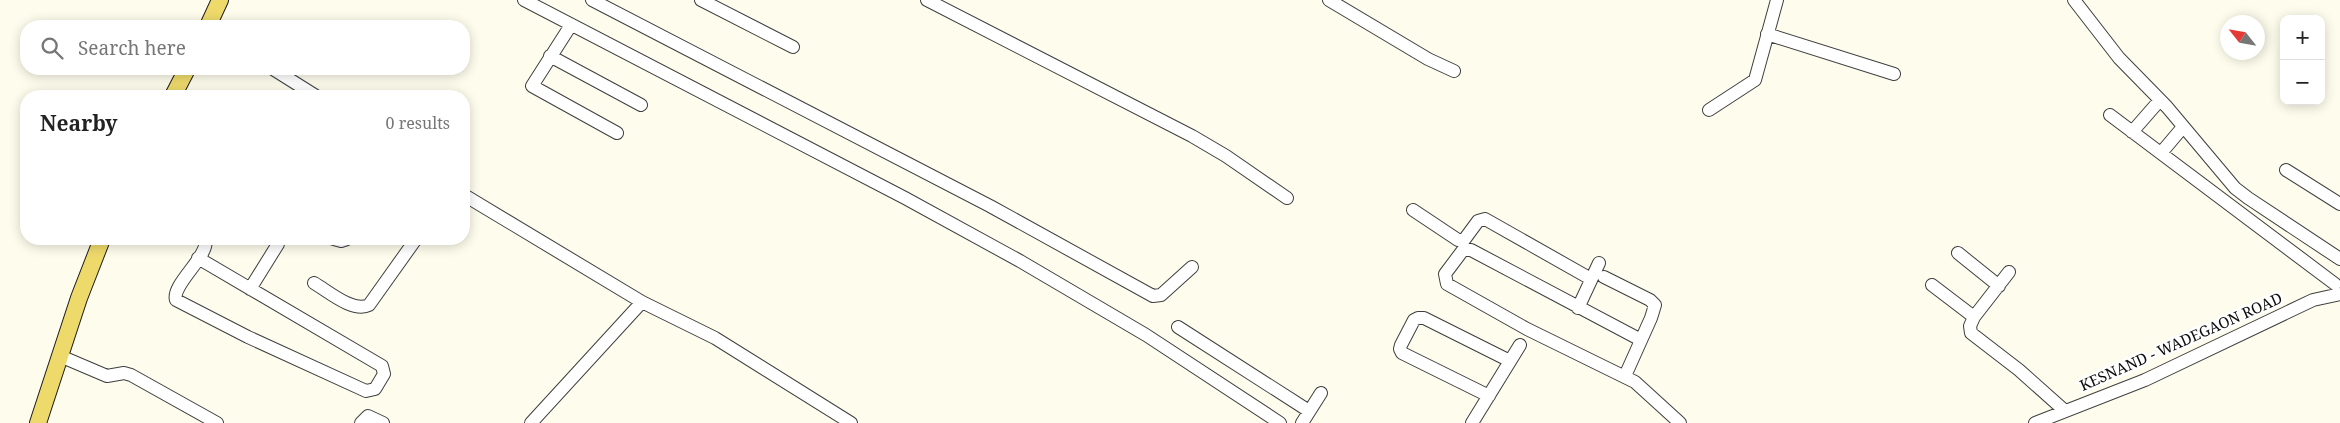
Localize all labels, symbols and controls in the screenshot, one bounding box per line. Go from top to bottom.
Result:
north arrow [2220,15,2265,60]
map controls [2280,15,2325,105]
button: + [2280,15,2325,60]
search box [20,20,470,75]
icon: search [38,34,66,62]
text: Search here [78,35,186,61]
button: − [2280,60,2325,105]
text: Nearby [40,109,118,137]
text: 0 results [386,112,450,134]
street label: KESNAND - WADEGAON ROAD [2076,287,2285,395]

